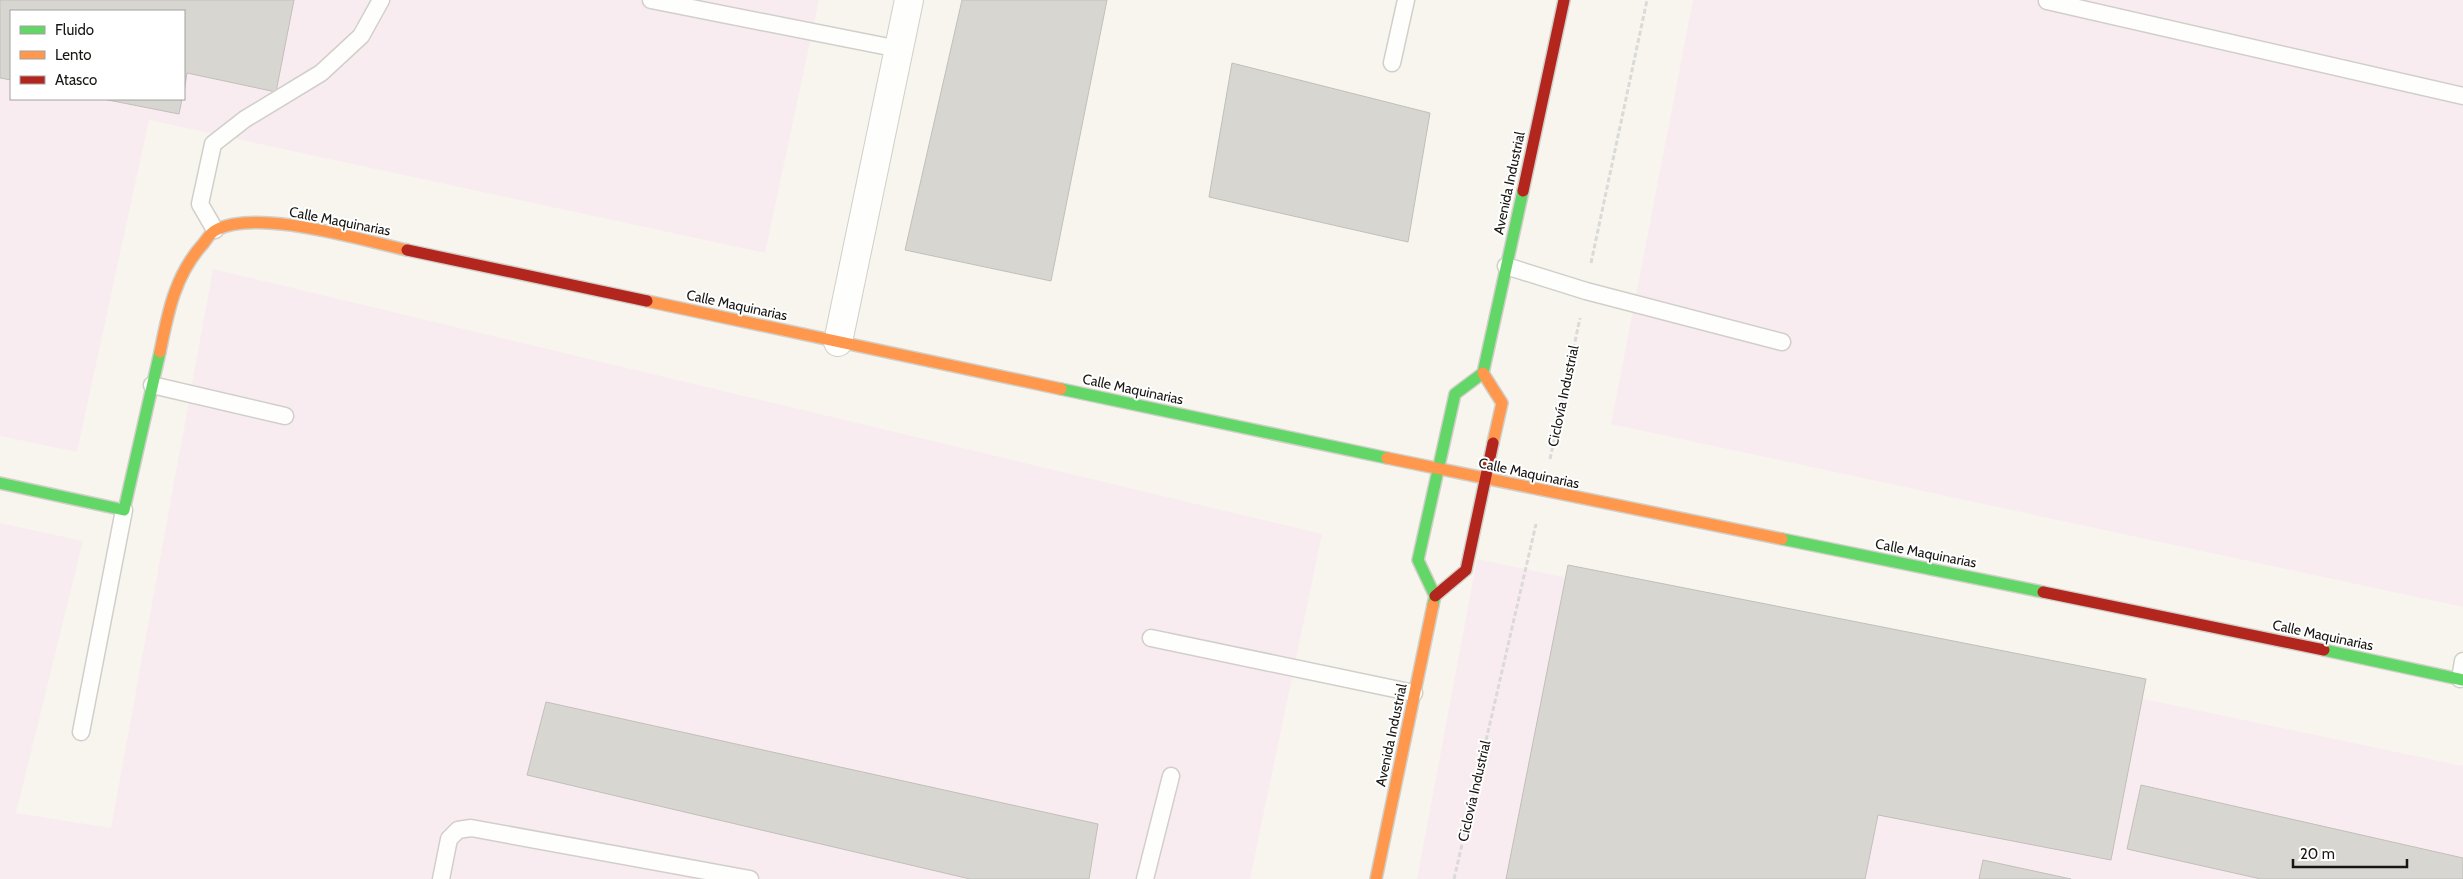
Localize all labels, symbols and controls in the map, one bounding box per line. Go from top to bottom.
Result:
legend [10,10,185,100]
text: Fluido [55,21,94,39]
text: Lento [55,46,92,64]
text: Atasco [55,71,97,89]
street label: Avenida Industrial [1489,129,1529,236]
street label: Calle Maquinarias [288,202,392,240]
street label: Calle Maquinarias [685,286,789,325]
street label: Ciclovía Industrial [1543,343,1583,448]
street label: Calle Maquinarias [1081,370,1185,409]
street label: Calle Maquinarias [1477,454,1581,493]
street label: Calle Maquinarias [1874,534,1978,572]
street label: Calle Maquinarias [2271,616,2375,655]
street label: Avenida Industrial [1371,681,1411,788]
street label: Ciclovía Industrial [1454,738,1495,843]
scale bar [2293,836,2407,868]
text: 20 m [2300,845,2335,863]

